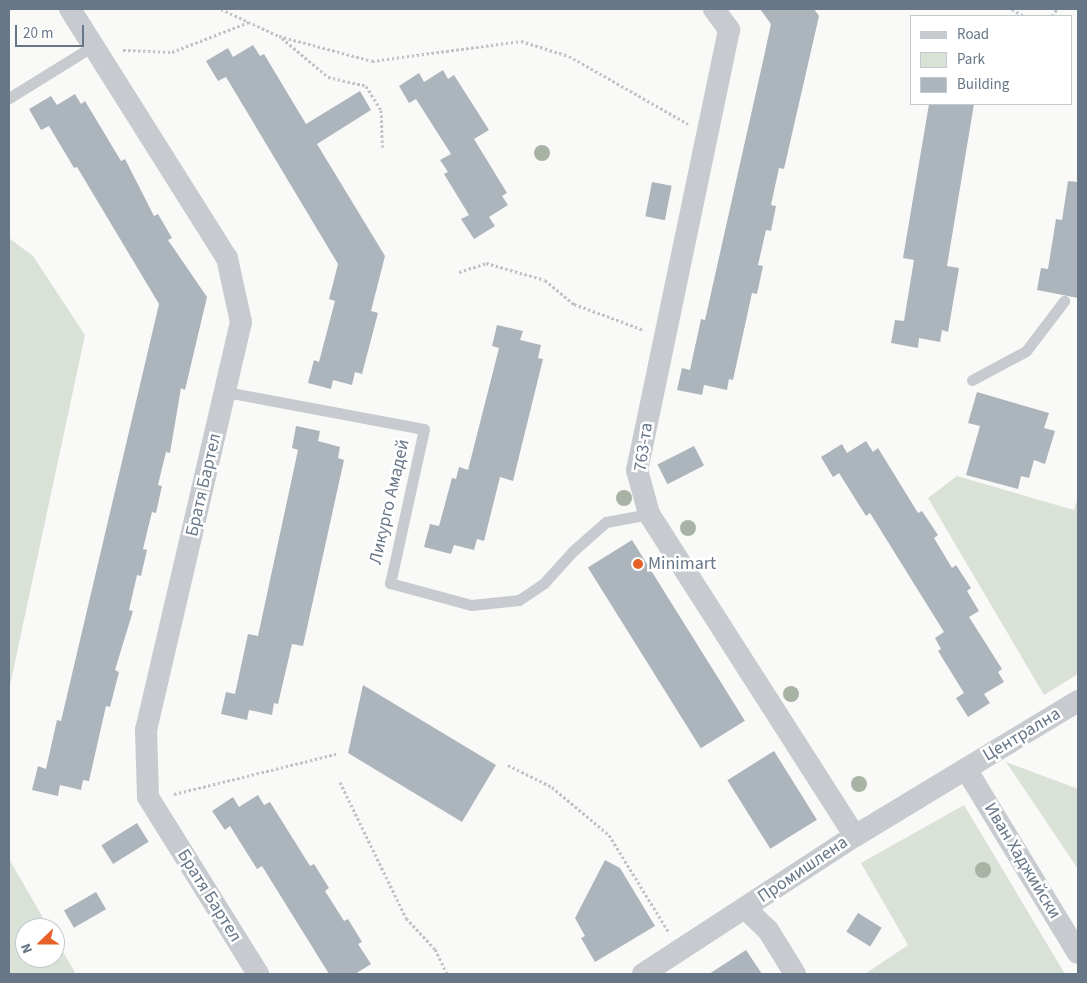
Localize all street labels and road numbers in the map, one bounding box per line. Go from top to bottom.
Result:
street label: 763-та [630,421,658,473]
street label: Братя Бартел [182,431,226,539]
street label: Ликурго Амадей [365,437,415,567]
street label: Централна [979,703,1065,767]
street label: Иван Хаджийски [979,799,1065,923]
street label: Промишлена [754,832,852,908]
street label: Братя Бартел [172,846,246,946]

